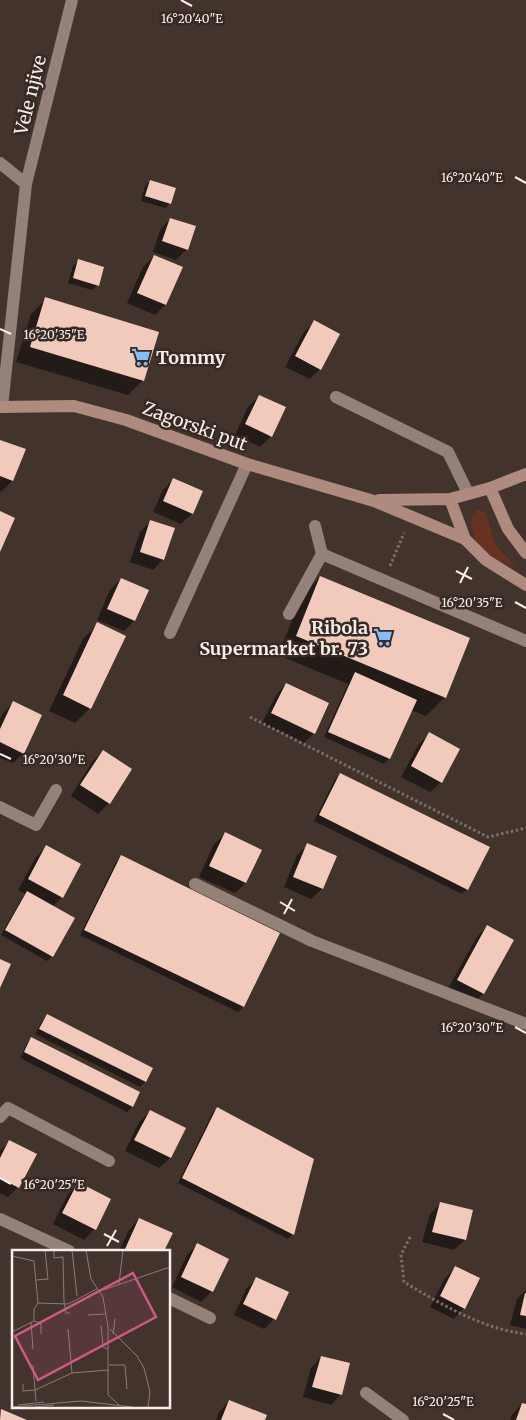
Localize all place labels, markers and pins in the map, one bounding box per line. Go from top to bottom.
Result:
supermarket icon: Tommy [130,346,152,368]
place label: Tommy [156,346,226,369]
place label: Ribola Supermarket br. 73 [199,616,368,660]
supermarket icon: Ribola Supermarket br. 73 [372,626,394,648]

